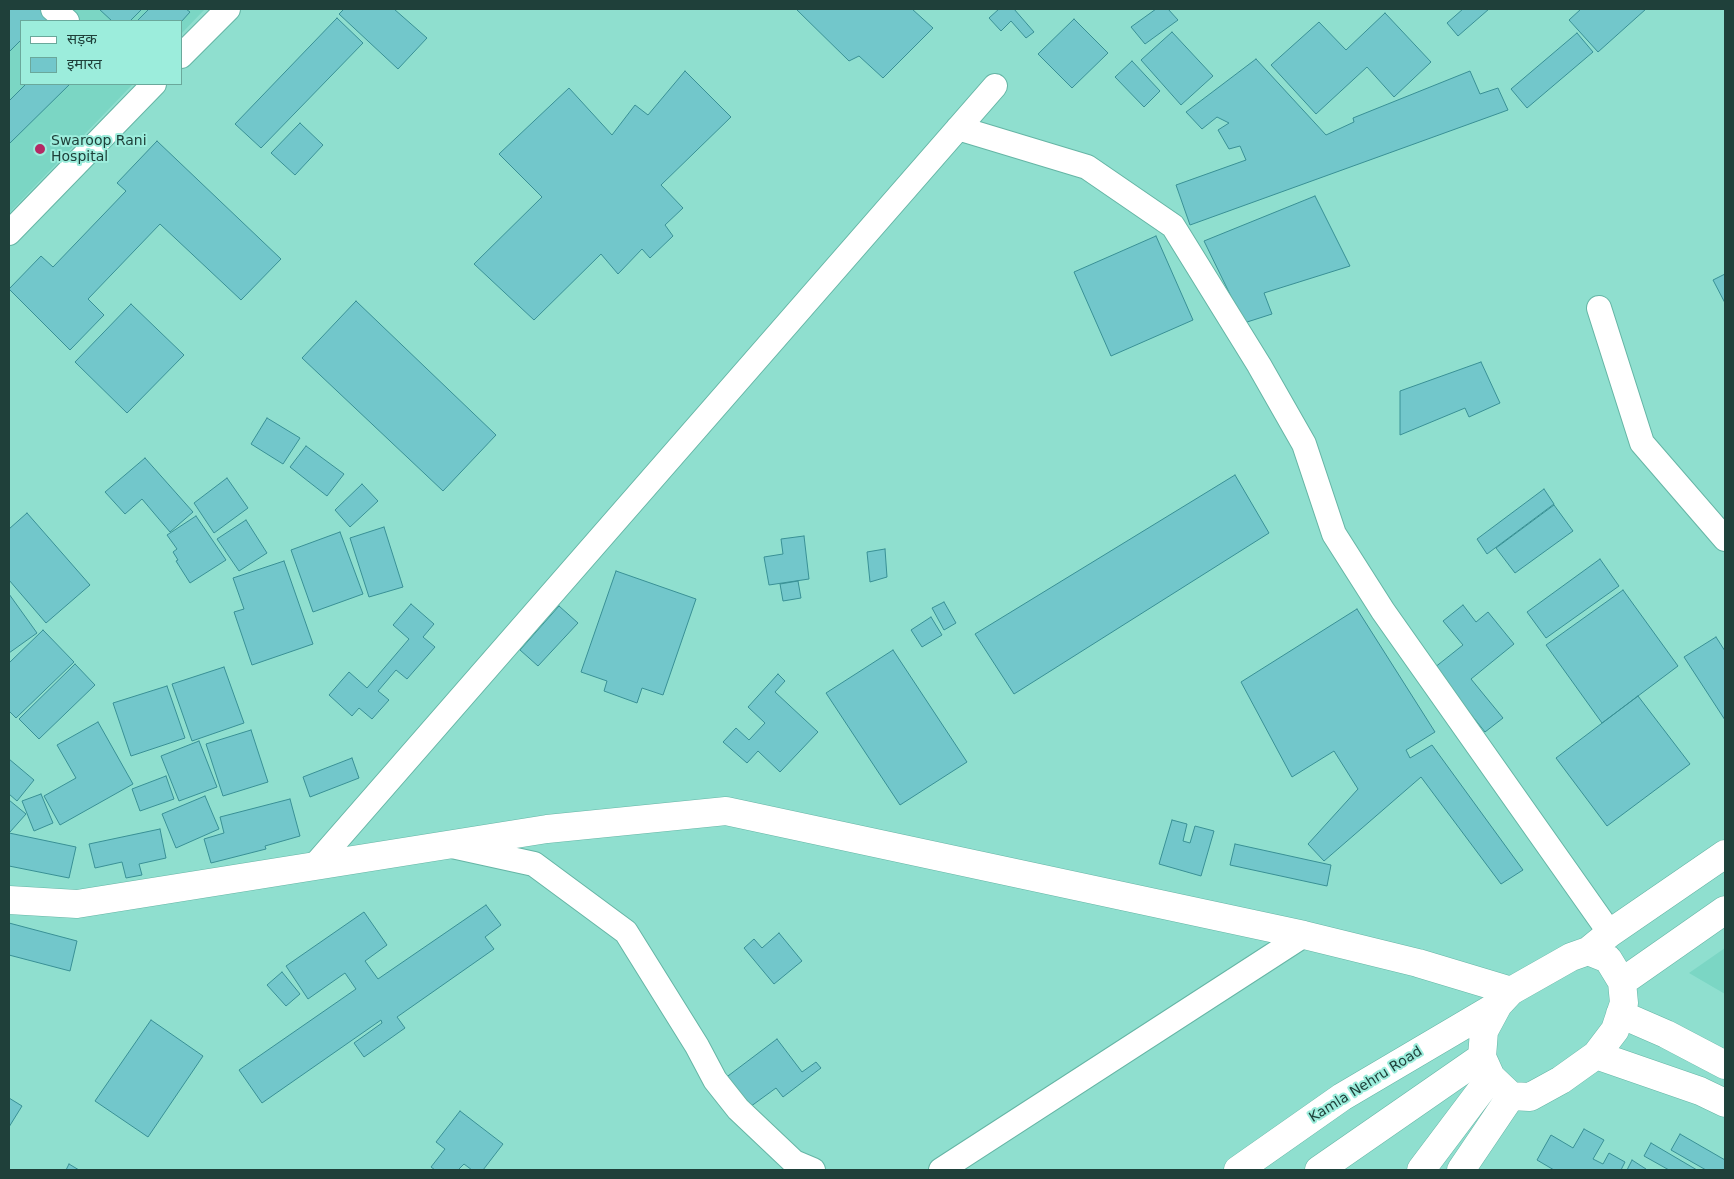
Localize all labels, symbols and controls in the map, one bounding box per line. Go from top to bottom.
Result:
legend [20,20,182,85]
text: सड़क [67,30,97,48]
text: इमारत [67,55,102,73]
place label: Swaroop Rani Hospital [51,133,147,166]
marker: Swaroop Rani Hospital [33,142,47,156]
street label: Kamla Nehru Road [1306,1043,1426,1127]

